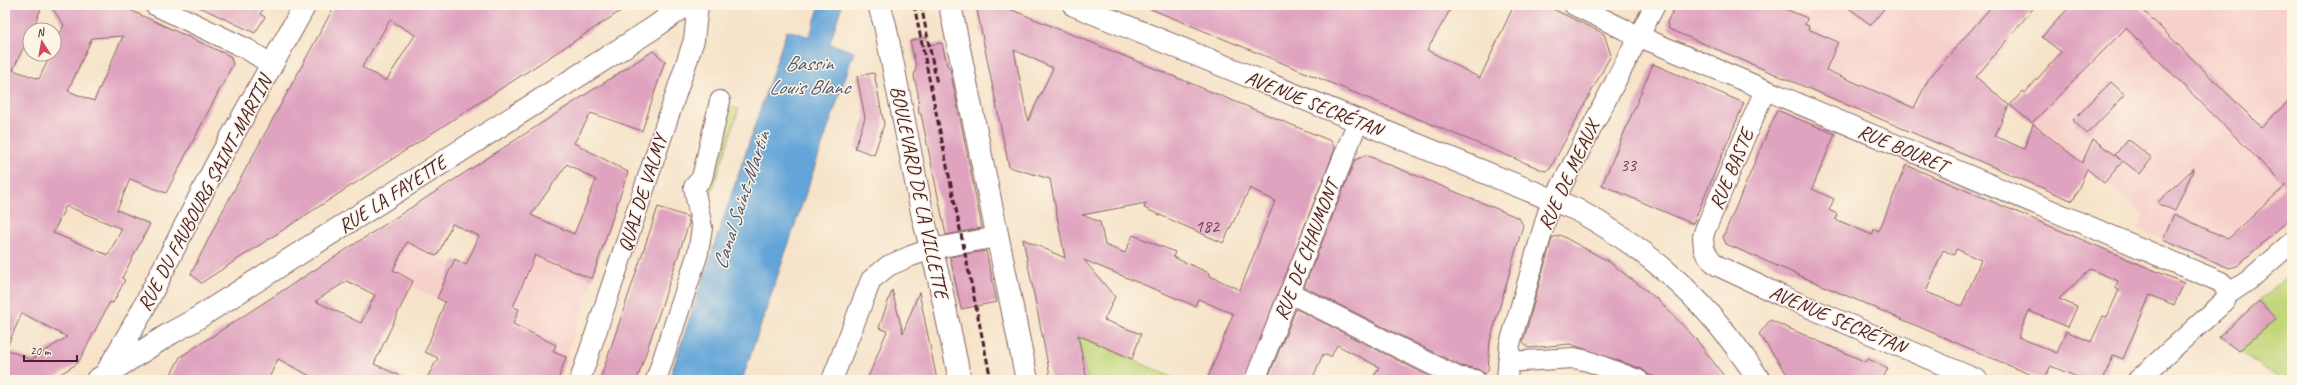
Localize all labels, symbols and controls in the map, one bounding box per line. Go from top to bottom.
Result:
north arrow [22,22,62,62]
text: N [35,24,47,40]
water label: Bassin Louis Blanc [769,50,852,100]
street label: AVENUE SECRÉTAN [1242,65,1388,143]
street label: RUE DU FAUBOURG SAINT-MARTIN [132,69,279,315]
street label: BOULEVARD DE LA VILLETTE [885,83,955,304]
street label: RUE DE MEAUX [1532,114,1606,234]
street label: RUE BOURET [1854,118,1955,180]
street label: RUE BASTE [1703,123,1760,213]
water label: Canal Saint-Martin [706,125,776,272]
street label: QUAI DE VALMY [612,129,674,255]
street label: RUE LA FAYETTE [333,148,454,239]
house number: 33 [1620,154,1638,176]
street label: RUE DE CHAUMONT [1268,173,1346,324]
house number: 182 [1195,215,1221,237]
street label: AVENUE SECRÉTAN [1766,280,1912,360]
scale bar [24,337,77,363]
text: 20 m [30,343,52,359]

